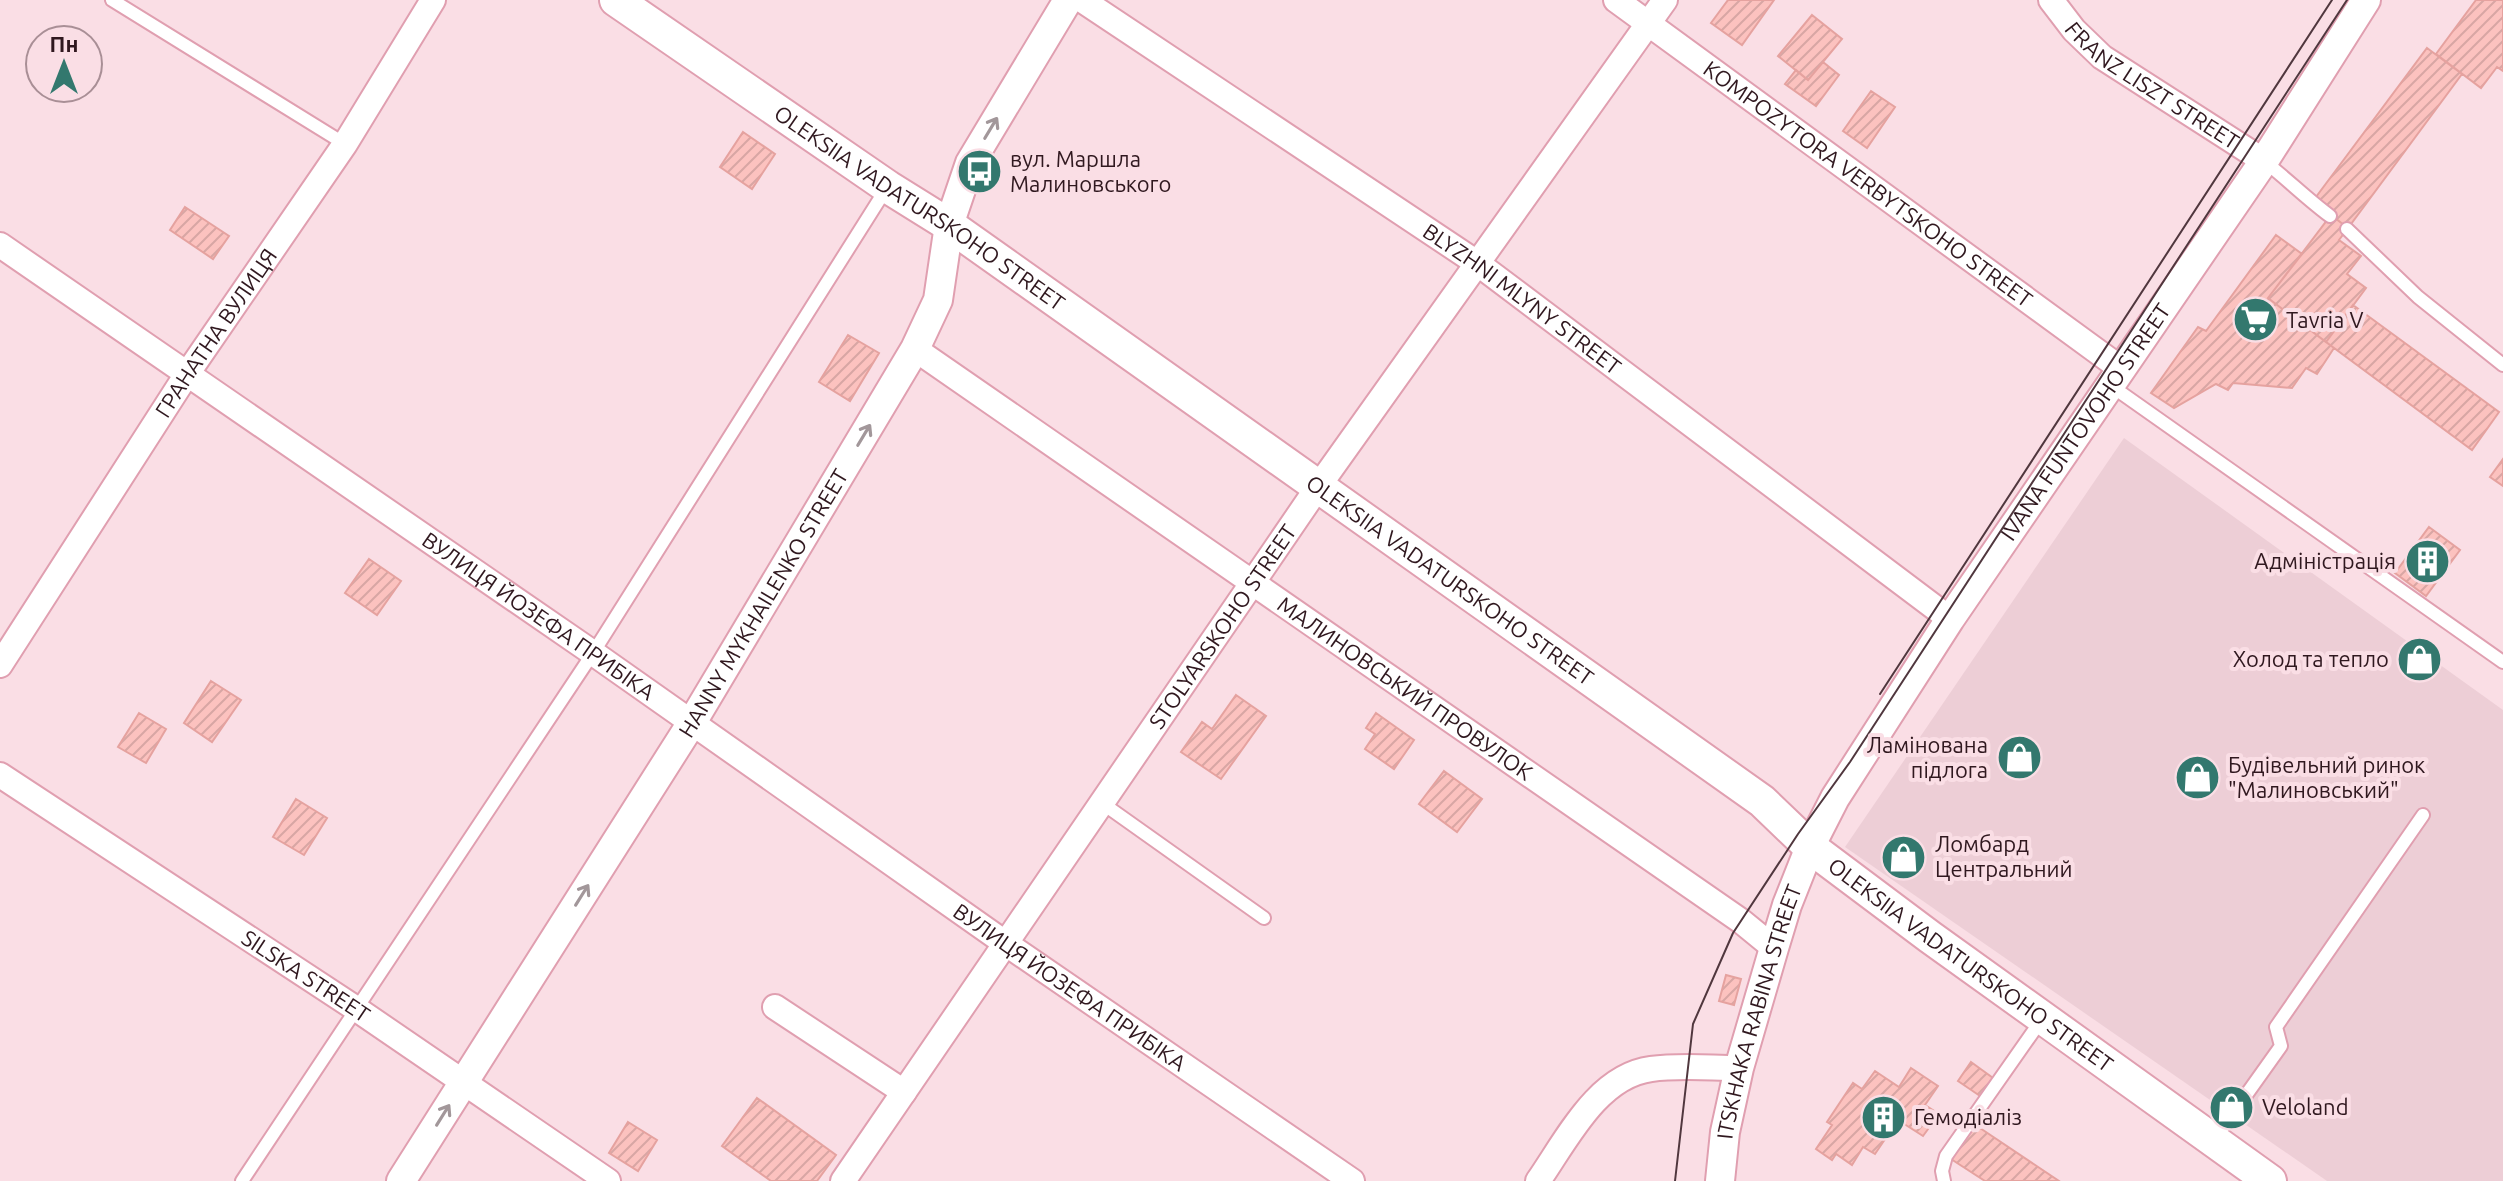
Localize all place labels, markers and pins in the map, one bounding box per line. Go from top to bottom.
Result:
place label: вул. Маршла Малиновського [1010,146,1171,196]
bus stop icon: вул. Маршла Малиновського [955,148,1003,196]
supermarket icon: Tavria V [2231,296,2279,344]
place label: Tavria V [2286,307,2363,332]
building icon: Адміністрація [2403,537,2451,585]
place label: Адміністрація [2254,548,2396,573]
shop icon: Холод та тепло [2396,635,2444,683]
place label: Холод та тепло [2233,646,2389,671]
place label: Ламінована підлога [1867,732,1988,782]
shop icon: Ламінована підлога [1995,734,2043,782]
place label: Будівельний ринок "Малиновський" [2228,752,2425,802]
shop icon: Будівельний ринок "Малиновський" [2173,754,2221,802]
place label: Ломбард Центральний [1935,831,2073,881]
shop icon: Ломбард Центральний [1880,833,1928,881]
shop icon: Veloland [2207,1083,2255,1131]
building icon: Гемодіаліз [1859,1093,1907,1141]
place label: Veloland [2262,1094,2349,1119]
place label: Гемодіаліз [1914,1104,2022,1129]

